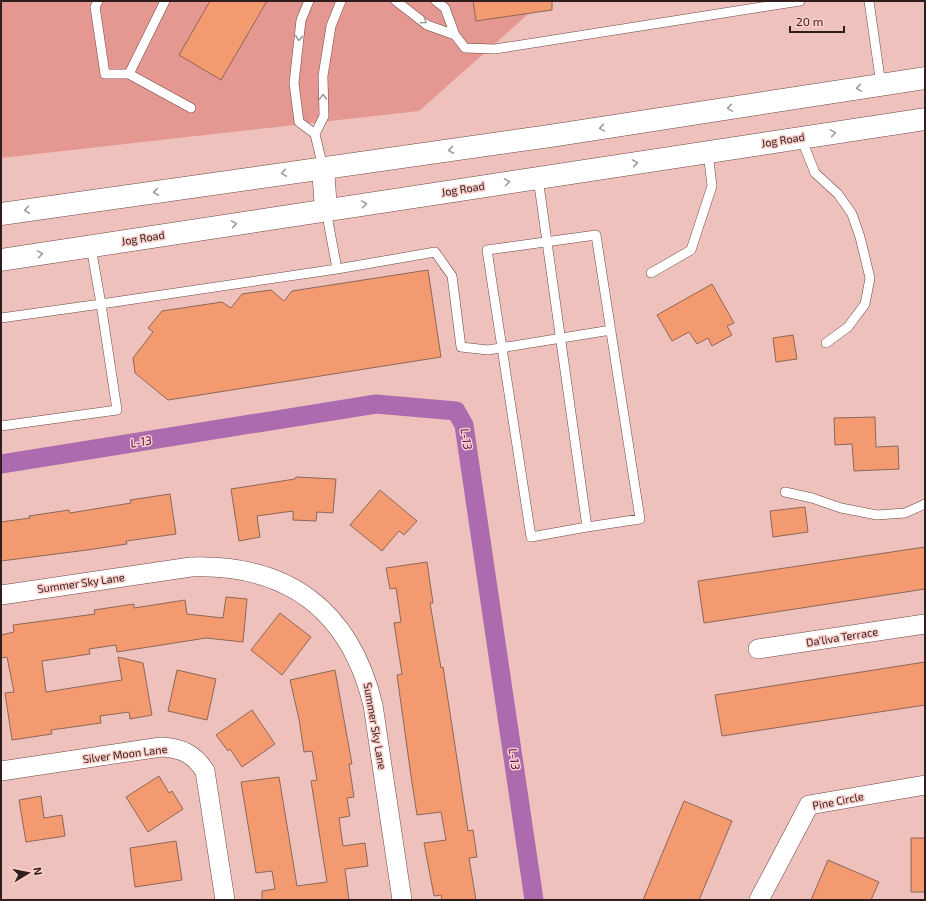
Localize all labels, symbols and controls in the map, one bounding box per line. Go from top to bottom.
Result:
scale bar [790,8,844,34]
text: 20 m [796,14,823,28]
one-way arrow [419,16,426,23]
one-way arrow [295,35,304,41]
one-way arrow [856,83,862,92]
one-way arrow [319,94,327,100]
one-way arrow [727,103,733,112]
one-way arrow [599,123,605,132]
one-way arrow [830,129,836,138]
street label: Jog Road [760,130,806,149]
one-way arrow [448,145,454,154]
one-way arrow [632,159,638,168]
one-way arrow [281,168,287,177]
street label: Jog Road [440,179,486,198]
one-way arrow [504,179,510,187]
one-way arrow [153,187,159,196]
one-way arrow [361,200,367,209]
one-way arrow [24,205,30,214]
one-way arrow [231,220,237,229]
street label: Jog Road [120,228,166,247]
one-way arrow [36,250,43,259]
water label: L-13 [458,427,476,451]
water label: L-13 [129,432,153,450]
street label: Summer Sky Lane [36,570,126,595]
street label: Da'liva Terrace [805,624,879,649]
street label: Summer Sky Lane [361,681,390,770]
street label: Silver Moon Lane [82,742,168,765]
water label: L-13 [507,747,523,771]
street label: Pine Circle [811,789,865,812]
north arrow [8,853,48,893]
text: N [31,866,45,876]

